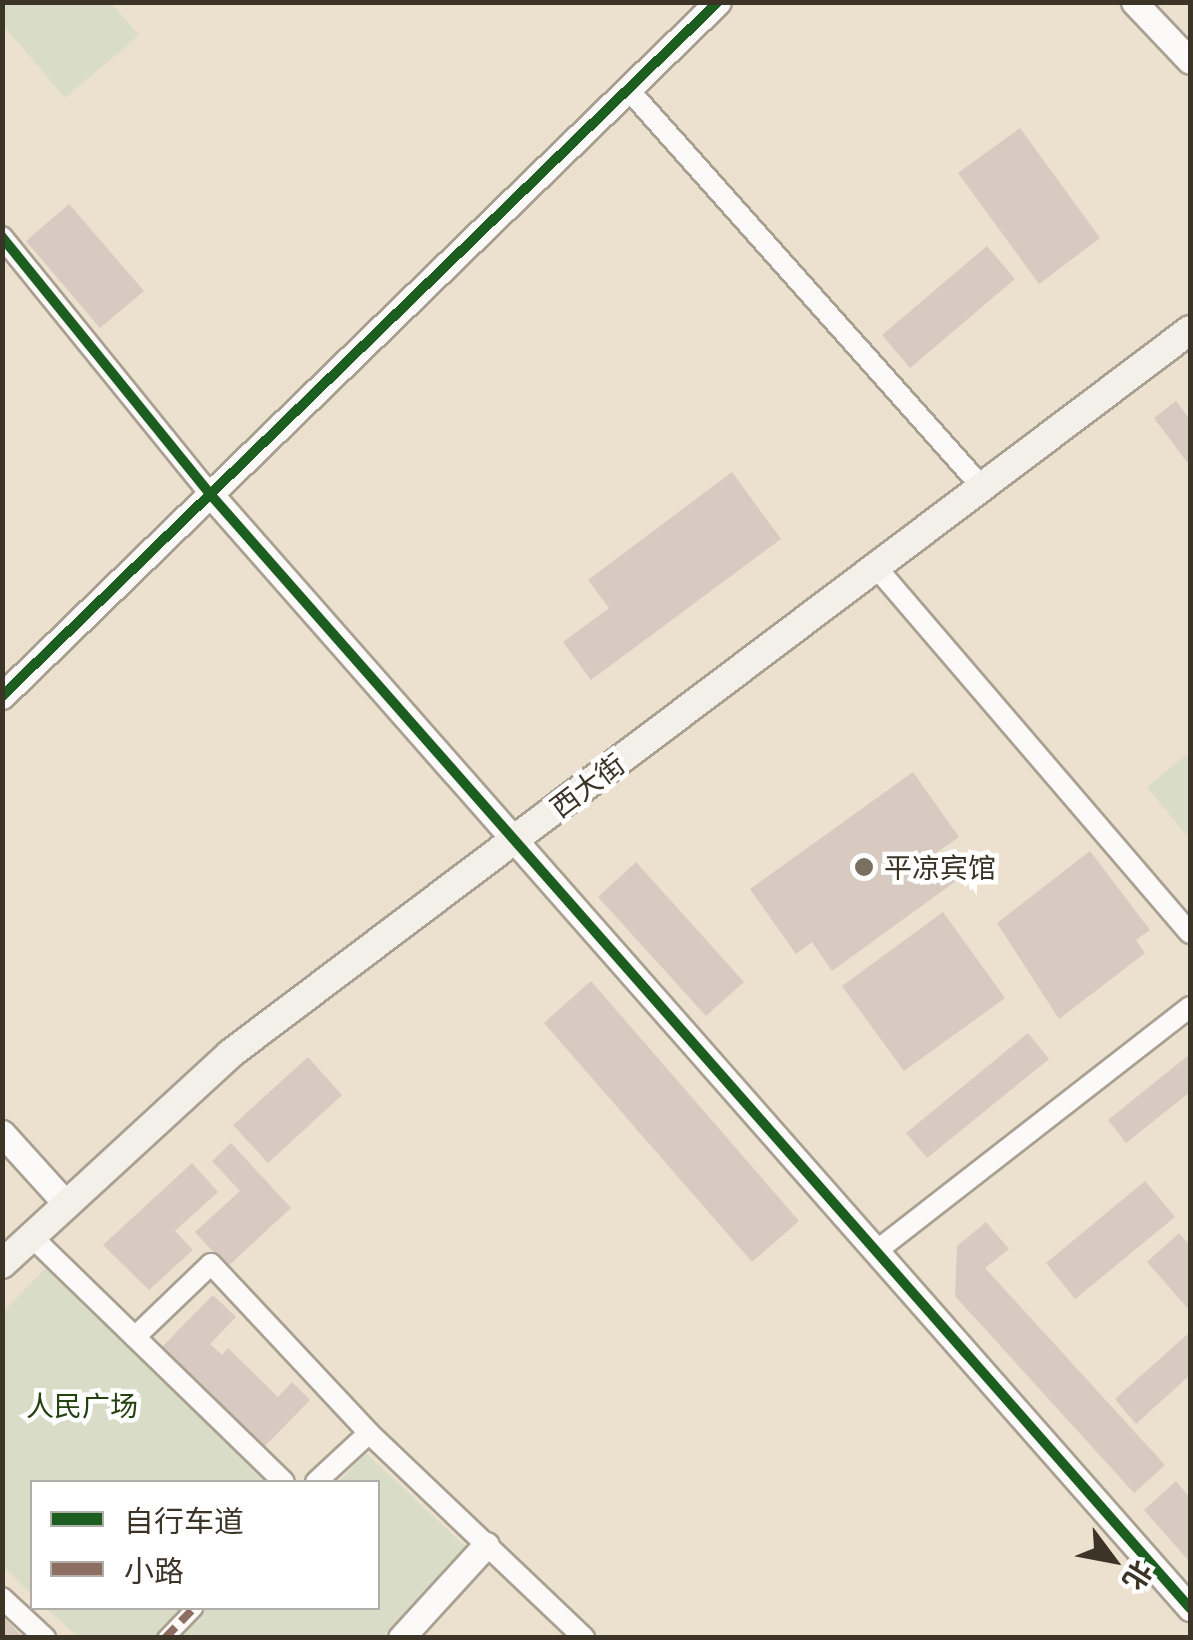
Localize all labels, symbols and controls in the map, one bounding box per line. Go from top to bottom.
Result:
street label: 西大街 [543,746,631,824]
place label: 平凉宾馆 [884,850,996,884]
marker: 平凉宾馆 [853,856,875,878]
park label: 人民广场 [26,1388,138,1422]
legend [30,1480,380,1610]
text: 自行车道 [124,1500,244,1541]
north arrow [1063,1510,1163,1610]
text: 小路 [124,1550,184,1591]
text: 北 [1115,1554,1162,1598]

